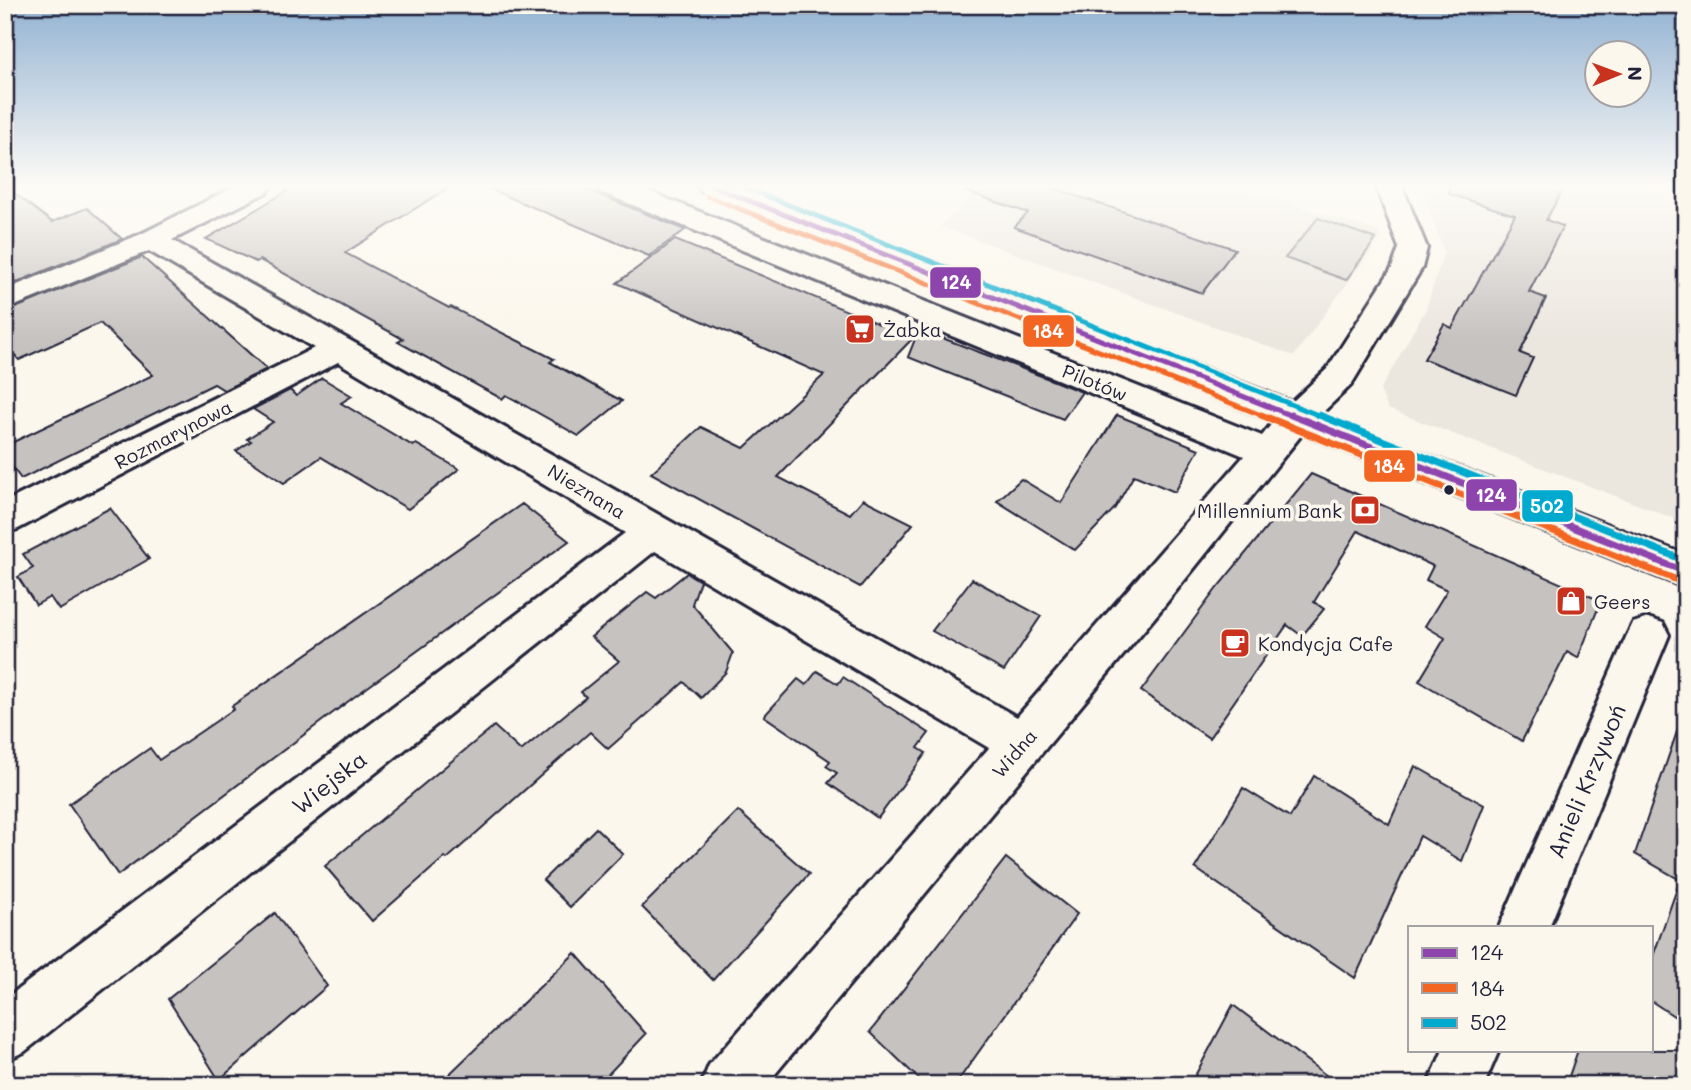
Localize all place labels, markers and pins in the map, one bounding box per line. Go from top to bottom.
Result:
supermarket icon: Żabka [843,312,877,346]
place label: Żabka [883,317,942,342]
unlabelled marker [1442,483,1456,497]
bank icon: Millennium Bank [1348,493,1382,527]
place label: Millennium Bank [1197,498,1342,523]
shop icon: Geers [1554,584,1588,618]
place label: Geers [1594,589,1650,614]
cafe icon: Kondycja Cafe [1218,626,1252,660]
place label: Kondycja Cafe [1258,631,1393,656]

